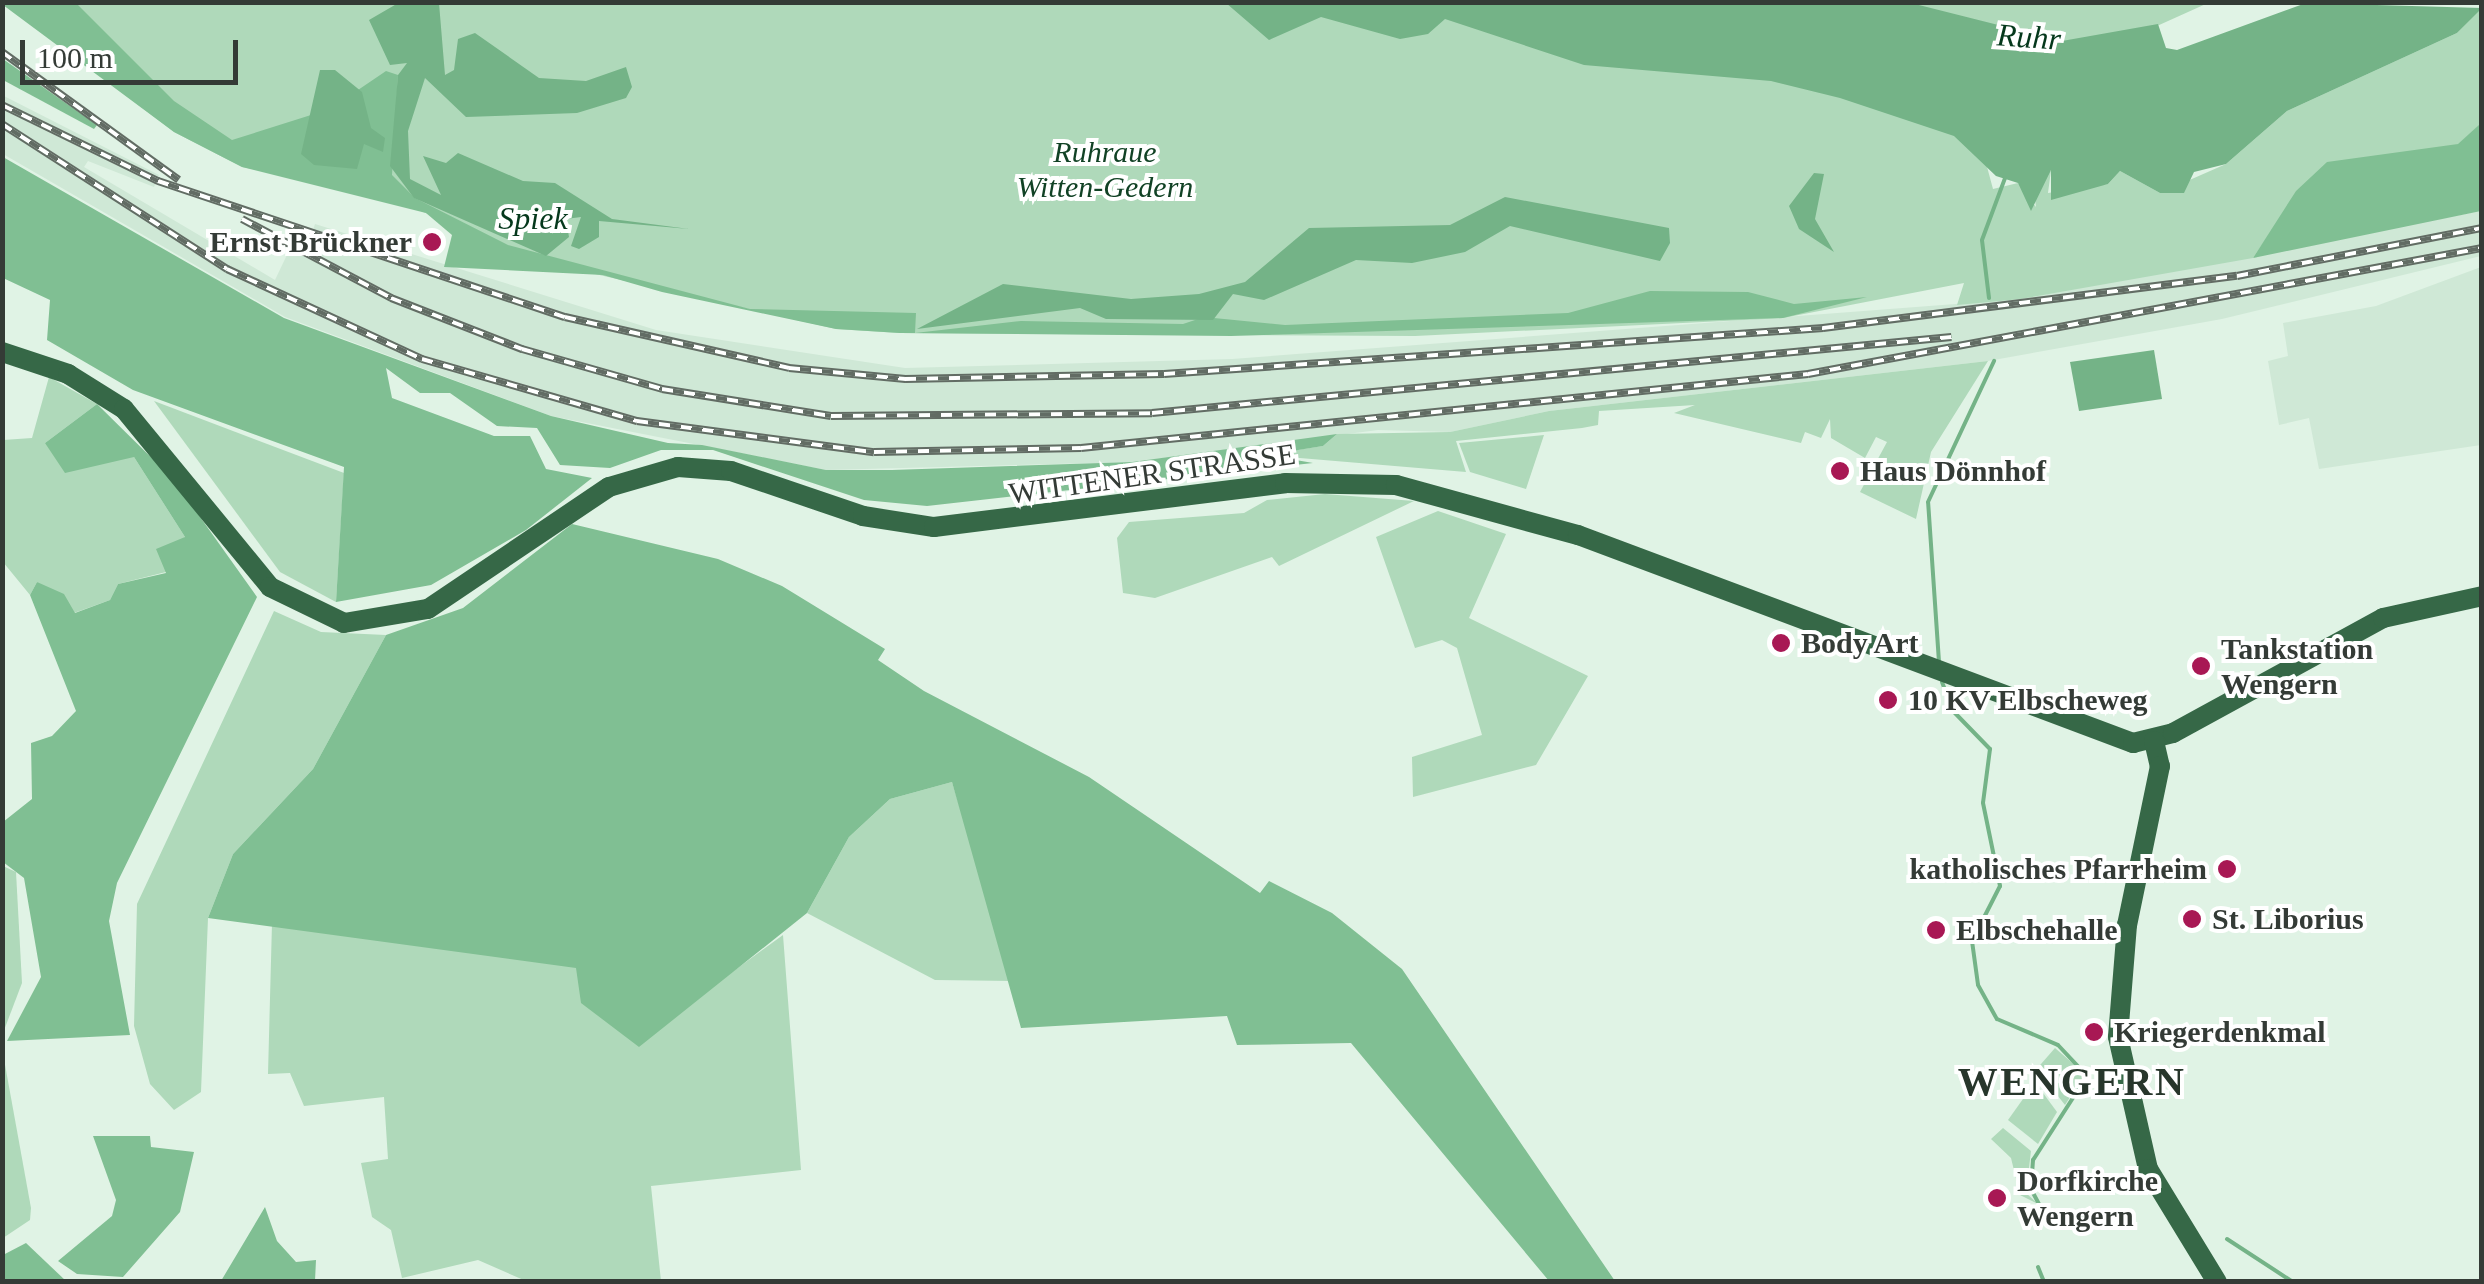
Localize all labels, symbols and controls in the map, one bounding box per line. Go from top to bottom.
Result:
water label: Ruhr [1996,16,2062,58]
scale bar [25,20,242,82]
text: 100 m [37,41,113,74]
park label: Ruhraue Witten-Gedern [1017,134,1193,204]
water label: Spiek [498,199,568,237]
place label: Ernst Brückner [210,224,412,260]
marker: Ernst Brückner [421,231,443,253]
street label: WITTENER STRASSE [1006,436,1298,512]
place label: Haus Dönnhof [1860,453,2046,489]
marker: Haus Dönnhof [1829,460,1851,482]
place label: Body Art [1801,625,1920,661]
place label: Tankstation Wengern [2221,631,2373,702]
marker: Body Art [1770,632,1792,654]
marker: Tankstation Wengern [2190,655,2212,677]
place label: 10 KV Elbscheweg [1908,682,2148,718]
marker: 10 KV Elbscheweg [1877,689,1899,711]
place label: katholisches Pfarrheim [1910,851,2207,887]
marker: katholisches Pfarrheim [2216,858,2238,880]
place label: St. Liborius [2212,901,2364,937]
marker: St. Liborius [2181,908,2203,930]
place label: Elbschehalle [1956,912,2118,948]
marker: Elbschehalle [1925,919,1947,941]
place label: Kriegerdenkmal [2114,1014,2326,1050]
marker: Kriegerdenkmal [2083,1021,2105,1043]
district label: WENGERN [1958,1058,2186,1106]
place label: Dorfkirche Wengern [2017,1163,2158,1234]
marker: Dorfkirche Wengern [1986,1187,2008,1209]

